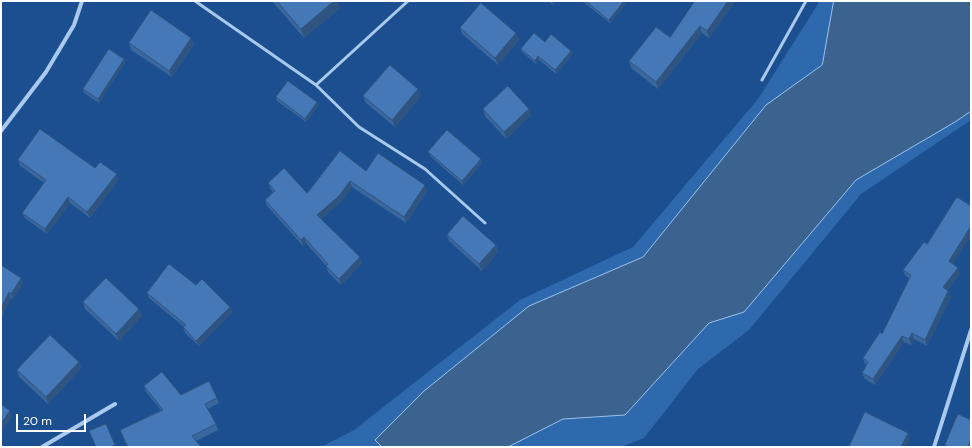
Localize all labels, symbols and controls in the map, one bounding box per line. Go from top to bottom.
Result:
scale bar [18,406,88,432]
text: 20 m [23,413,52,429]

